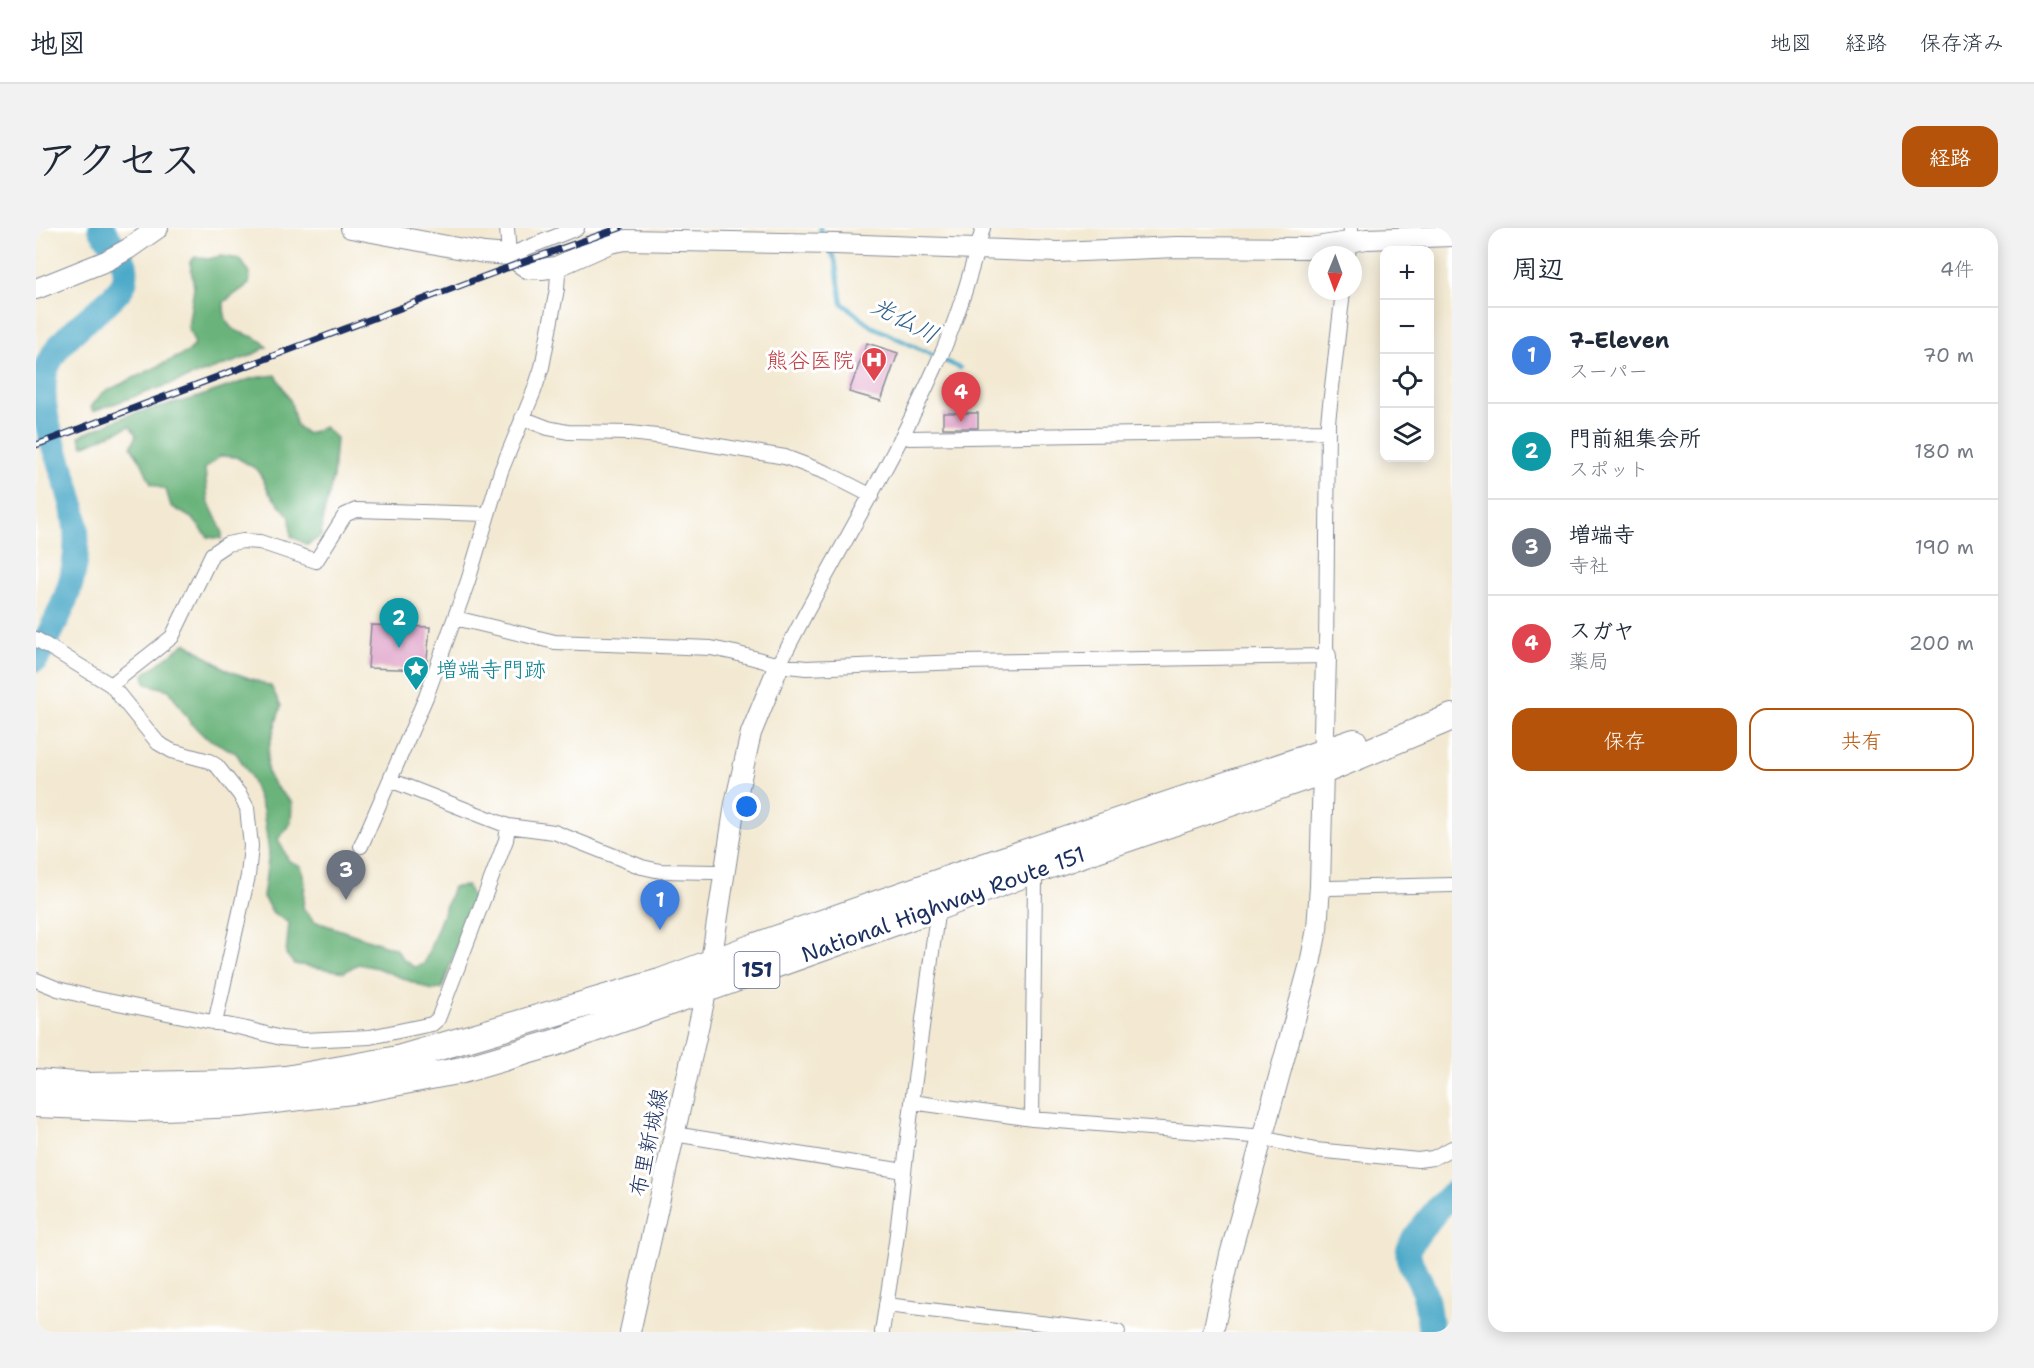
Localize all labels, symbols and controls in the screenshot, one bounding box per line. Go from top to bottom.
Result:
text: 地図 [30,24,86,62]
text: 地図 [1770,29,1812,57]
text: 経路 [1845,29,1887,57]
text: 保存済み [1920,29,2004,57]
button: 経路 [1902,126,1998,187]
text: アクセス [36,131,201,187]
north arrow [1308,246,1362,300]
map controls [1380,246,1434,462]
button: + [1380,246,1434,300]
text: 周辺 [1512,251,1564,286]
text: 4件 [1940,256,1974,282]
water label: 光仏川 [866,289,944,351]
button: − [1380,300,1434,354]
text: 7-Eleven [1569,326,1669,355]
text: 1 [1527,342,1536,368]
text: 70 m [1922,342,1974,368]
hospital icon: 熊谷医院 [859,345,889,383]
place label: 熊谷医院 [766,346,854,375]
button: locate [1380,354,1434,408]
text: スーパー [1569,358,1648,384]
pin: 4 [942,372,980,422]
button: layers [1380,408,1434,462]
text: 門前組集会所 [1569,424,1701,453]
text: 2 [1525,438,1539,464]
text: 180 m [1914,438,1974,464]
text: スポット [1569,456,1649,482]
text: 増端寺 [1569,520,1635,549]
text: 3 [1525,534,1539,560]
text: 190 m [1915,534,1974,560]
text: 寺社 [1569,552,1609,578]
pin: 2 [380,598,418,648]
text: スガヤ [1569,616,1635,645]
text: 4 [1525,630,1539,656]
text: 200 m [1909,630,1974,656]
text: 薬局 [1569,648,1609,674]
place icon: 増端寺門跡 [401,654,431,692]
place label: 増端寺門跡 [436,655,546,684]
button: 保存 [1512,708,1737,771]
button: 共有 [1749,708,1974,771]
your location [732,792,761,821]
street label: National Highway Route 151 [797,840,1089,969]
pin: 3 [326,850,366,900]
pin: 1 [640,880,680,930]
road number: 151 [734,952,780,988]
street label: 布里新城線 [623,1085,674,1199]

